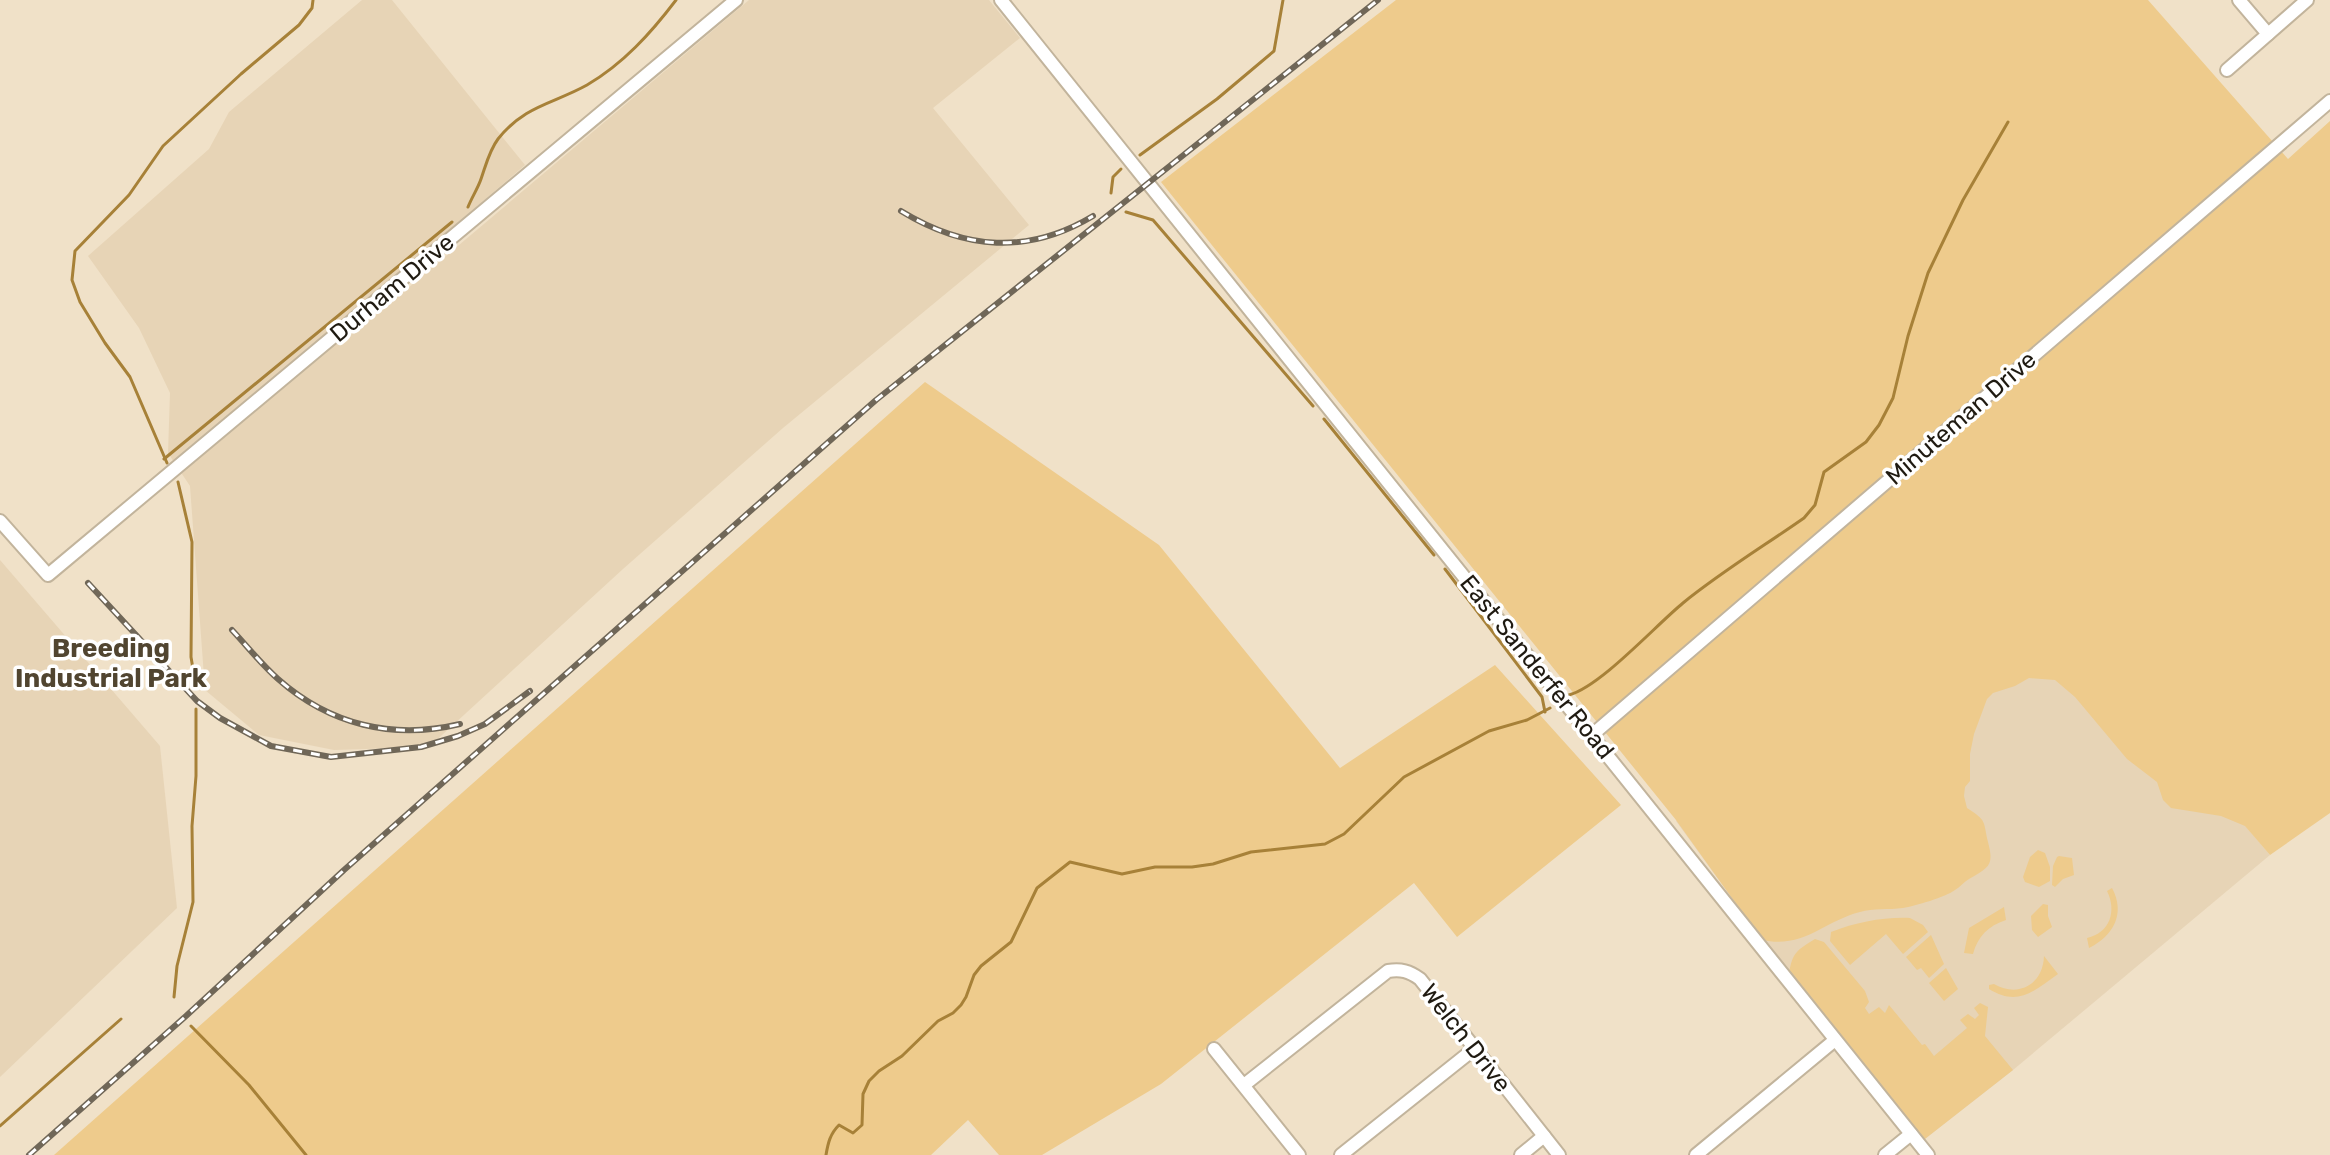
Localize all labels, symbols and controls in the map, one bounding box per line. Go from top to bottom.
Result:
street label: Durham Drive [324,228,460,348]
street label: Minuteman Drive [1880,345,2042,491]
street label: East Sanderfer Road [1454,569,1620,765]
district label: Breeding Industrial Park [15,633,208,694]
street label: Welch Drive [1415,978,1517,1098]

